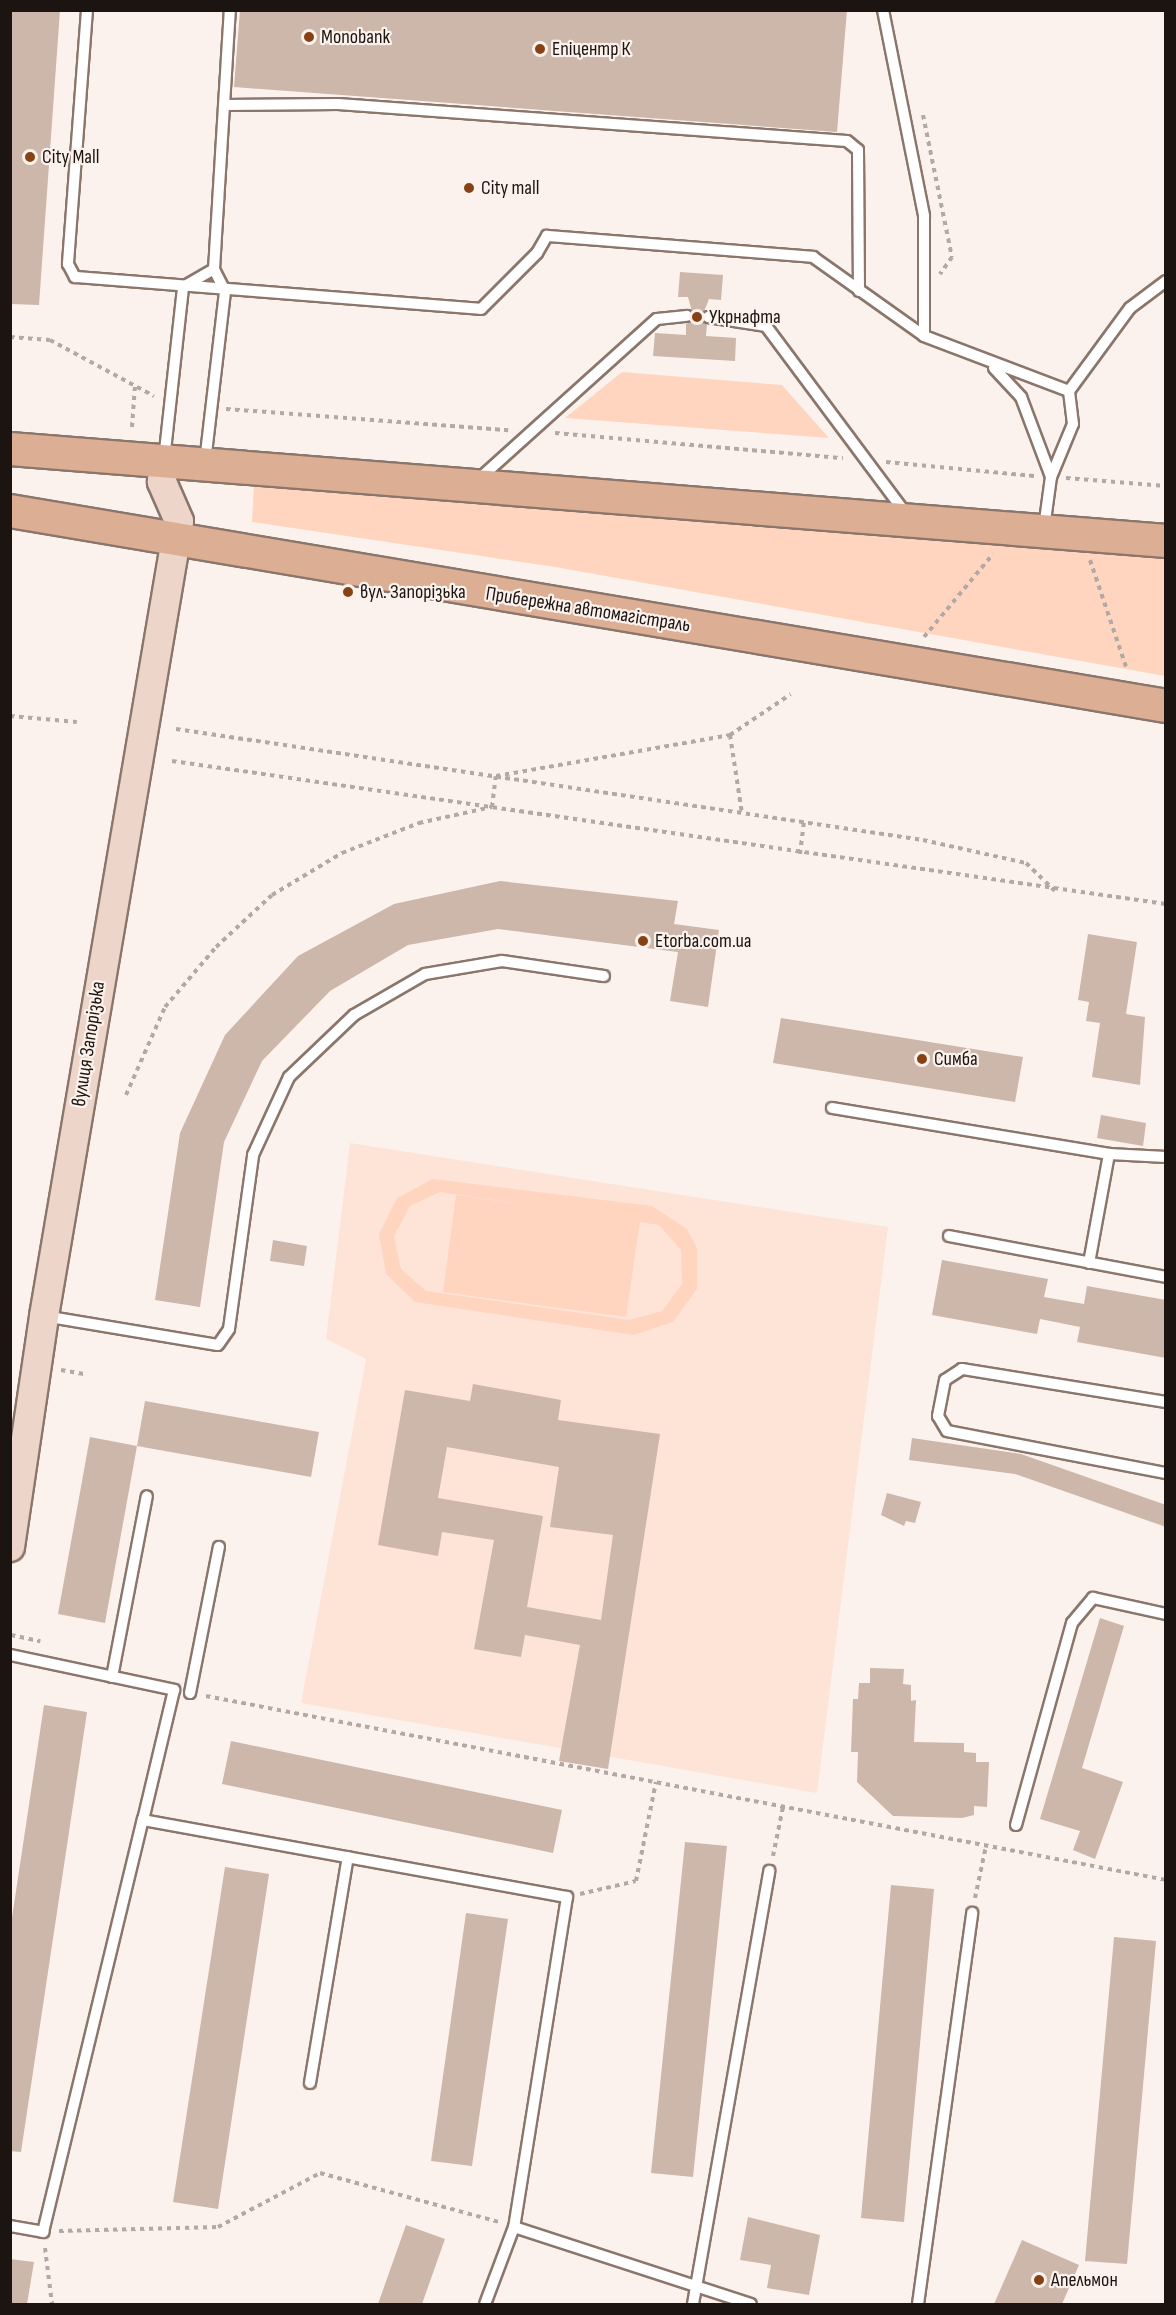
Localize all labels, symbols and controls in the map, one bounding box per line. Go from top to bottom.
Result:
place label: Monobank [321,25,390,49]
marker: Monobank [302,30,316,44]
place label: Епіцентр К [552,37,631,61]
marker: Епіцентр К [533,42,547,56]
place label: City Mall [42,145,99,169]
marker: City Mall [23,150,37,164]
place label: City mall [481,176,539,200]
marker: City mall [462,181,476,195]
place label: Укрнафта [709,305,781,329]
marker: Укрнафта [690,310,704,324]
place label: вул. Запорізька [360,580,466,604]
street label: Прибережна автомагістраль [484,582,692,638]
marker: вул. Запорізька [341,585,355,599]
place label: Etorba.com.ua [655,929,751,953]
marker: Etorba.com.ua [636,934,650,948]
street label: вулиця Запорізька [67,980,111,1108]
place label: Симба [934,1047,978,1071]
marker: Симба [915,1052,929,1066]
place label: Апельмон [1051,2268,1118,2292]
marker: Апельмон [1032,2273,1046,2287]

